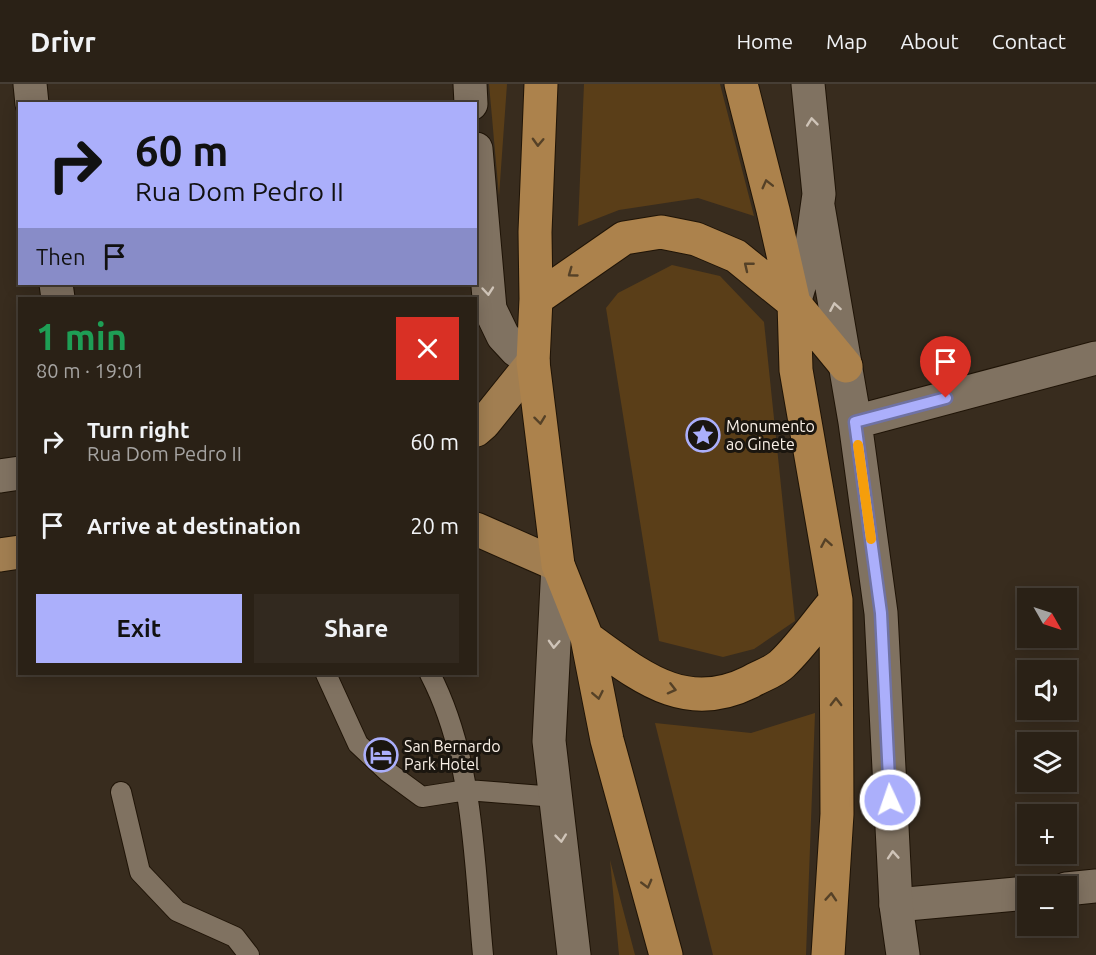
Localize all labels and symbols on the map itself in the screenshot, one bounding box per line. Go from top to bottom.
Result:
one-way arrow [806,117,819,126]
one-way arrow [532,138,545,147]
one-way arrow [761,179,774,189]
one-way arrow [744,263,755,274]
one-way arrow [568,266,579,277]
one-way arrow [481,287,494,296]
one-way arrow [829,302,842,312]
pin [920,336,971,398]
one-way arrow [533,415,545,424]
place icon: Monumento ao Ginete [685,417,721,453]
place label: Monumento ao Ginete [726,417,815,453]
one-way arrow [820,538,833,548]
north arrow [1017,588,1077,648]
one-way arrow [548,640,561,649]
one-way arrow [667,682,677,695]
one-way arrow [591,690,604,700]
one-way arrow [830,697,842,706]
hotel icon: San Bernardo Park Hotel [363,737,399,773]
place label: San Bernardo Park Hotel [404,737,501,773]
position arrow [858,768,922,832]
one-way arrow [554,834,566,843]
one-way arrow [887,851,900,860]
one-way arrow [640,878,652,889]
one-way arrow [825,892,838,901]

